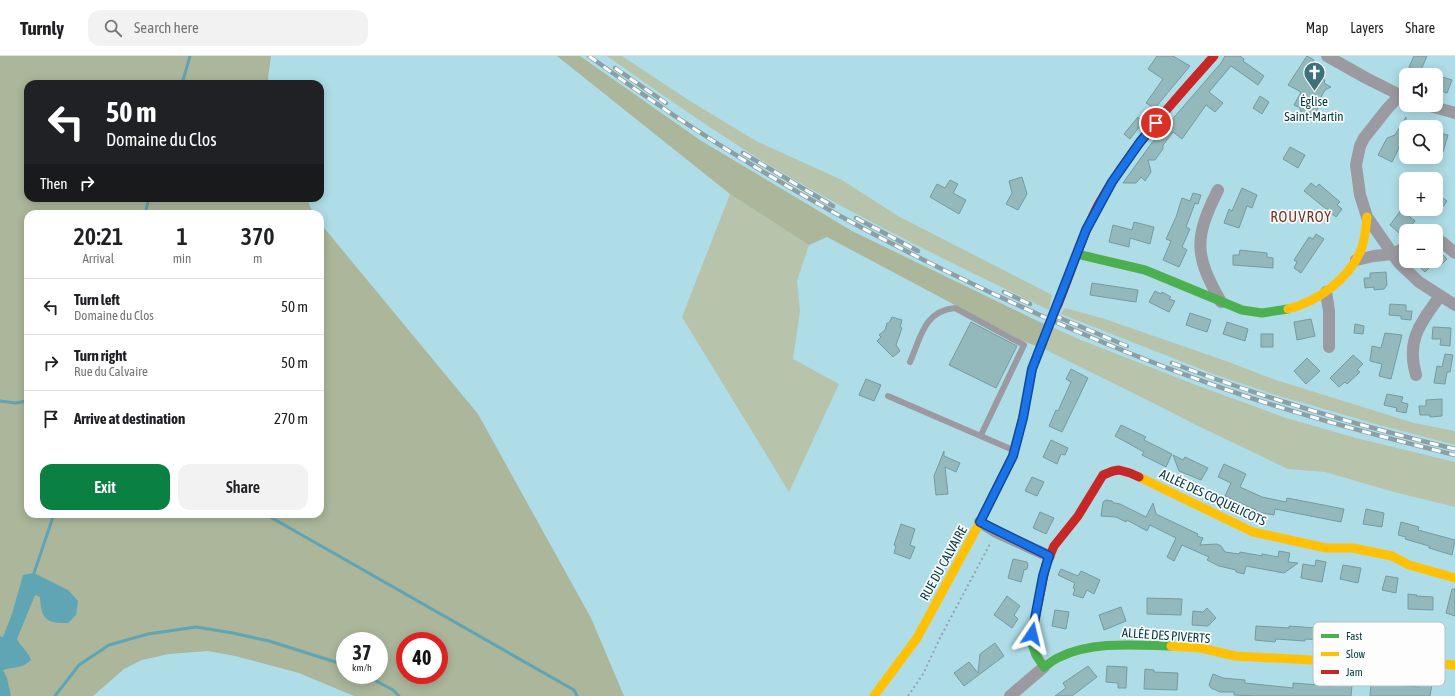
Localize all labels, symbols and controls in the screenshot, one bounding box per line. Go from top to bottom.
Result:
search box [88,10,368,46]
text: Turnly [20,17,64,39]
icon: search [102,17,124,39]
text: Search here [134,19,199,36]
text: Map [1306,20,1328,36]
text: Layers [1350,20,1383,36]
text: Share [1405,20,1435,36]
church icon: Église Saint-Martin [1301,60,1327,93]
map controls [1399,68,1443,268]
button: sound [1399,68,1443,112]
place label: Église Saint-Martin [1284,94,1344,124]
icon: left [40,96,92,148]
text: 50 m [106,96,156,128]
pin [1139,106,1173,140]
icon: arrive [1145,112,1167,134]
button: search [1399,120,1443,164]
text: Domaine du Clos [106,129,217,150]
icon: right [76,172,98,194]
button: + [1399,172,1443,216]
text: Then [40,175,68,192]
district label: ROUVROY [1270,208,1332,225]
text: 20:21 [73,223,123,250]
text: 1 [176,223,188,250]
text: 370 [241,223,275,250]
button: − [1399,224,1443,268]
text: Arrival [82,251,114,266]
text: min [173,251,191,266]
text: m [253,251,262,266]
text: Turn left [74,291,120,308]
icon: left [40,296,62,318]
text: 50 m [281,298,308,315]
text: Domaine du Clos [74,308,154,323]
text: Turn right [74,347,127,364]
icon: right [40,352,62,374]
text: 50 m [281,354,308,371]
text: Rue du Calvaire [74,364,148,379]
icon: arrive [40,408,62,430]
text: Arrive at destination [74,410,185,427]
text: 270 m [274,410,308,427]
button: Exit [40,464,170,510]
button: Share [178,464,308,510]
street label: ALLÉE DES COQUELICOTS [1157,466,1269,529]
street label: RUE DU CALVAIRE [917,523,970,603]
position arrow [1011,613,1053,655]
legend [1313,622,1445,686]
street label: ALLÉE DES PIVERTS [1121,625,1211,646]
text: Fast [1346,630,1362,642]
speed limit sign: 40 [396,632,448,684]
text: 37 [353,641,371,664]
text: Slow [1346,648,1365,660]
text: km/h [352,662,372,673]
text: Jam [1346,666,1363,678]

